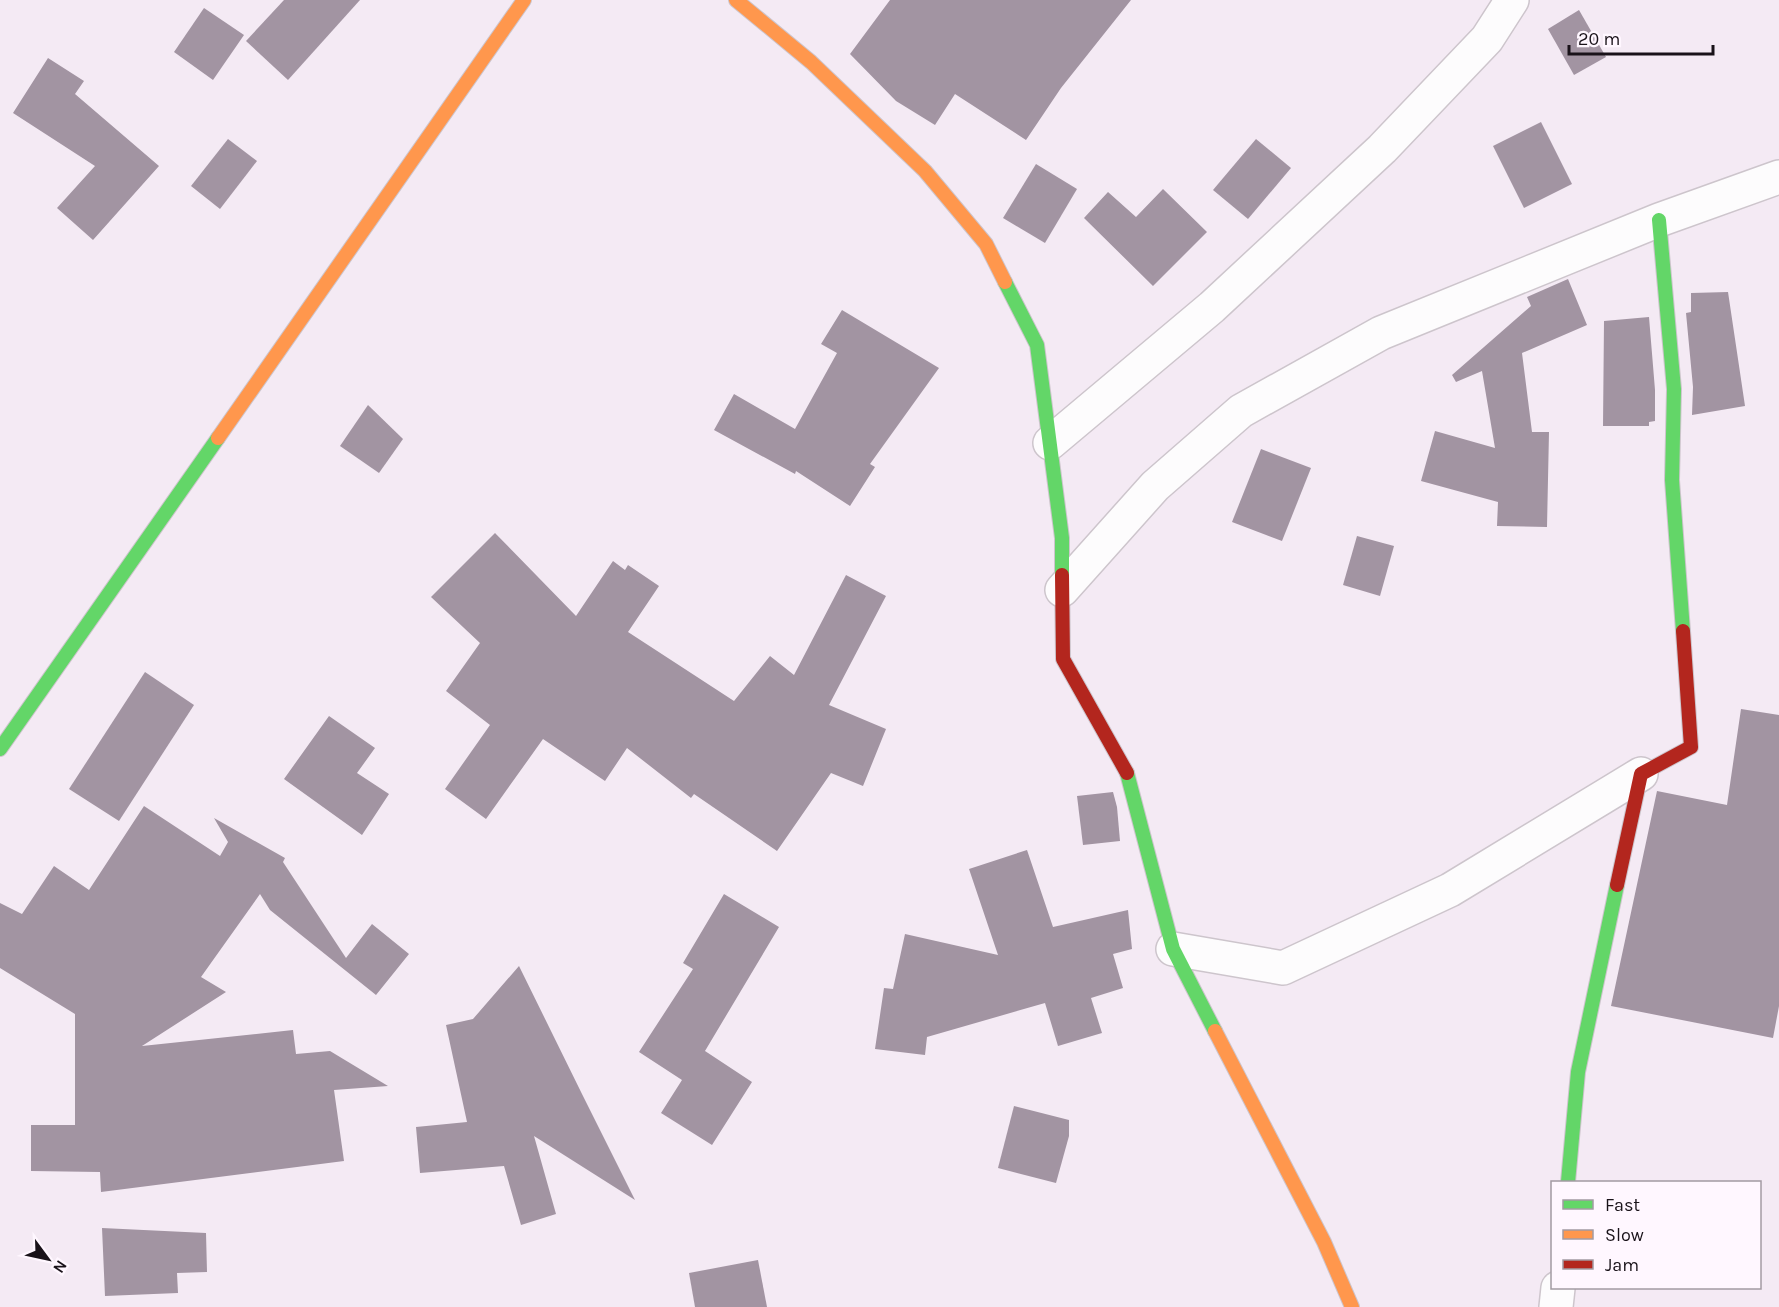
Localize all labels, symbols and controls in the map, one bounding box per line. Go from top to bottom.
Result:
scale bar [1569,18,1713,56]
text: 20 m [1578,28,1620,50]
legend [1551,1181,1761,1289]
text: Fast [1605,1194,1640,1216]
text: Slow [1605,1224,1644,1246]
north arrow [18,1229,78,1289]
text: Jam [1605,1254,1639,1276]
text: N [49,1257,71,1277]

